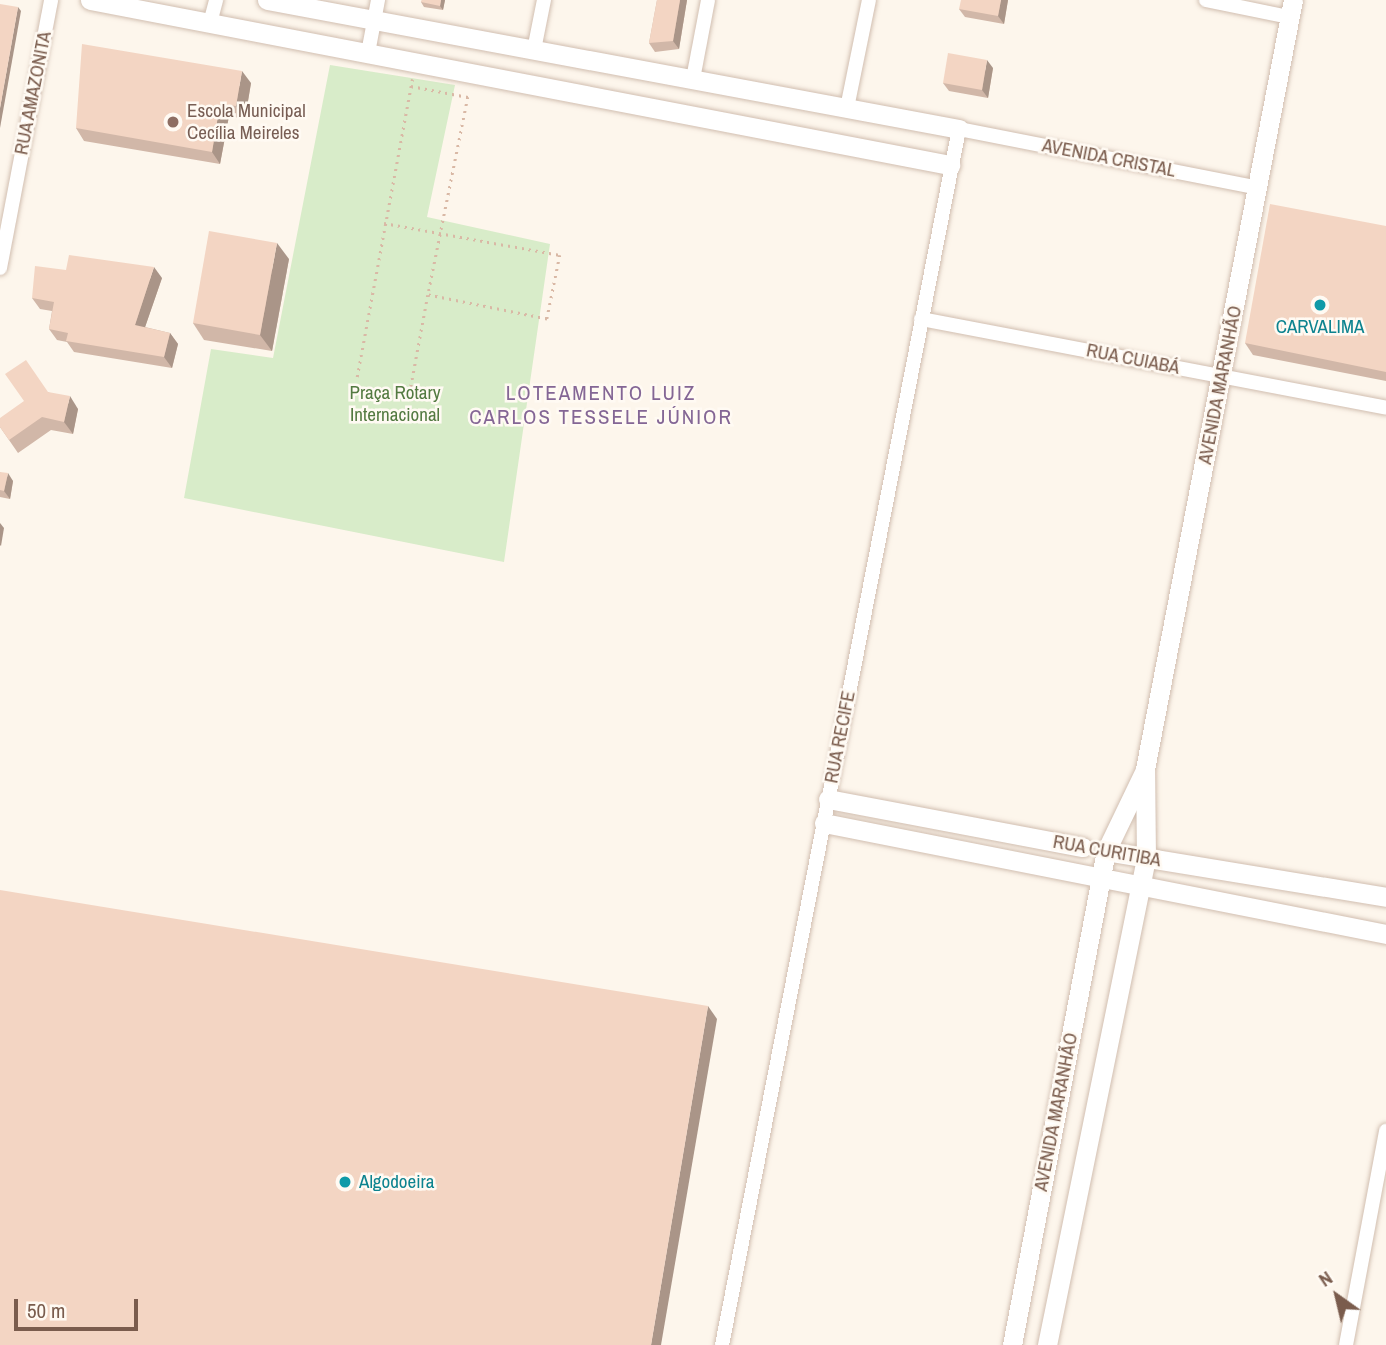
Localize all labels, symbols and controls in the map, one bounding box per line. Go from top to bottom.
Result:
street label: RUA AMAZONITA [10,29,56,157]
place label: Escola Municipal Cecília Meireles [187,100,306,144]
marker: Escola Municipal Cecília Meireles [165,114,181,130]
street label: AVENIDA CRISTAL [1040,134,1178,182]
marker: CARVALIMA [1312,297,1328,313]
street label: AVENIDA MARANHÃO [1193,304,1247,466]
place label: CARVALIMA [1276,316,1364,338]
street label: RUA CUIABÁ [1084,339,1182,379]
district label: LOTEAMENTO LUIZ CARLOS TESSELE JÚNIOR [472,380,730,430]
park label: Praça Rotary Internacional [350,382,440,426]
street label: RUA RECIFE [820,689,860,785]
street label: RUA CURITIBA [1051,830,1163,872]
street label: AVENIDA MARANHÃO [1029,1031,1083,1193]
place label: Algodoeira [359,1171,434,1193]
marker: Algodoeira [337,1174,353,1190]
north arrow [1302,1261,1372,1331]
text: N [1313,1265,1337,1293]
scale bar [18,1286,142,1330]
text: 50 m [27,1296,65,1325]

